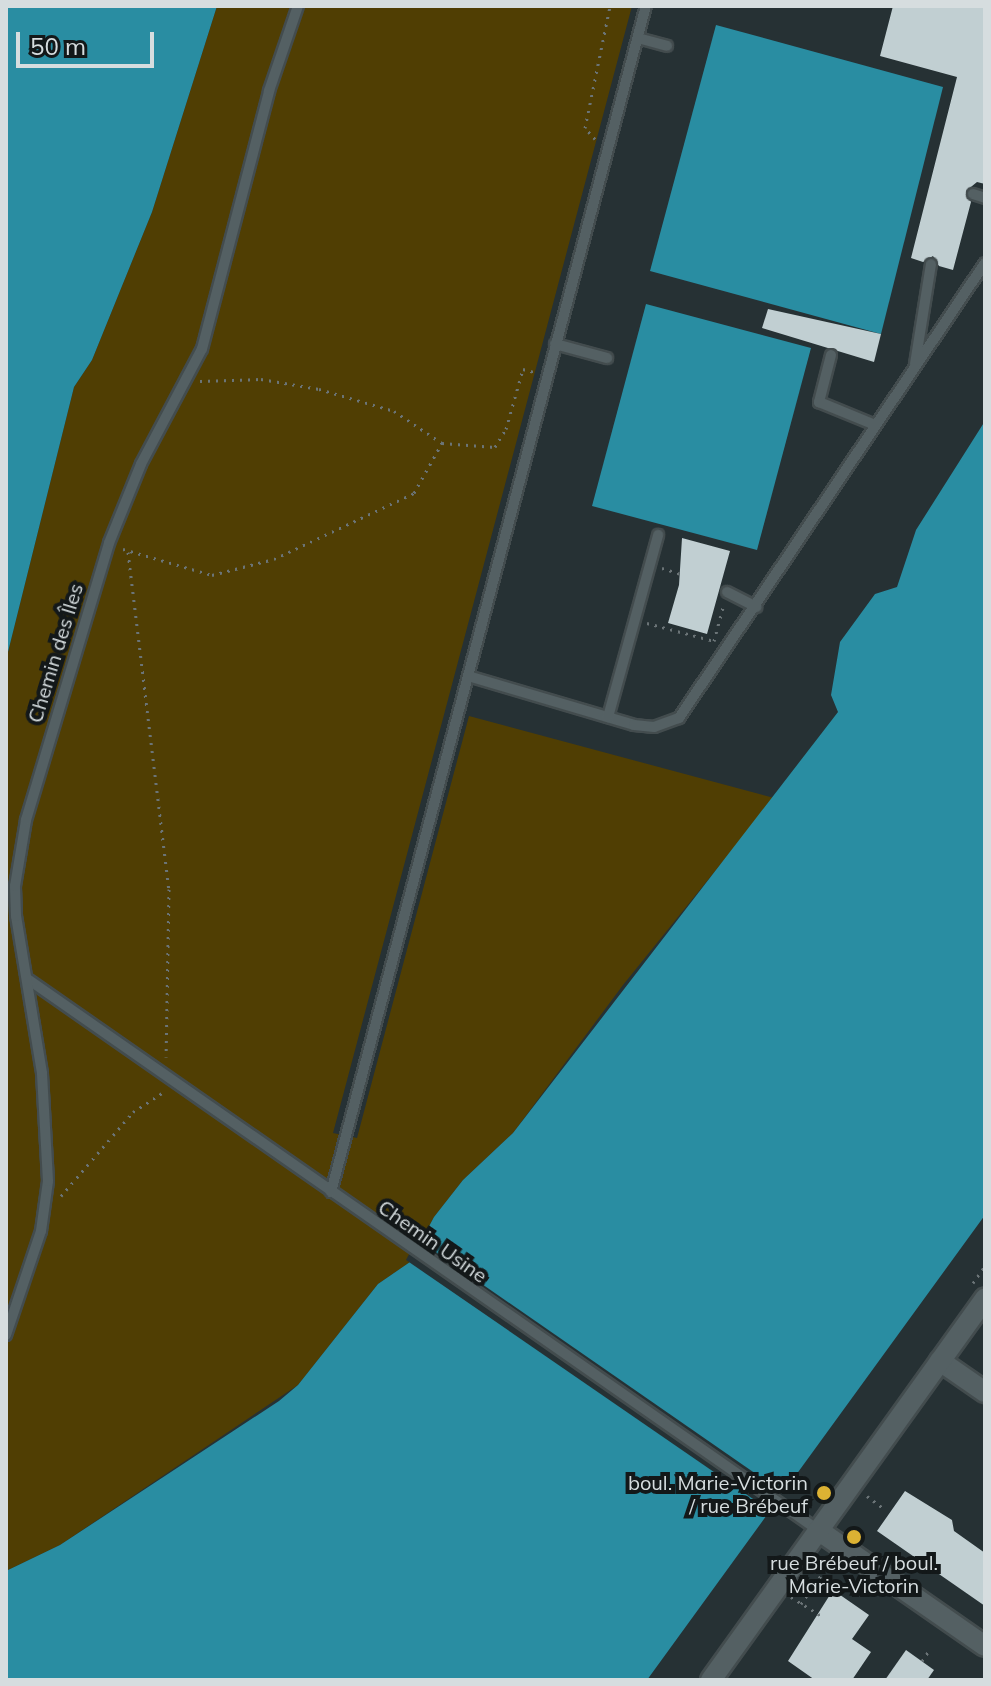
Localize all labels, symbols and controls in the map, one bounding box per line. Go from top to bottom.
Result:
scale bar [20,16,158,66]
text: 50 m [30,31,86,61]
street label: Chemin des Îles [22,580,88,726]
street label: Chemin Usine [374,1195,492,1287]
place label: boul. Marie-Victorin / rue Brébeuf [628,1470,808,1517]
marker: boul. Marie-Victorin / rue Brébeuf [815,1484,833,1502]
marker: rue Brébeuf / boul. Marie-Victorin [845,1528,863,1546]
place label: rue Brébeuf / boul. Marie-Victorin [770,1550,938,1597]

